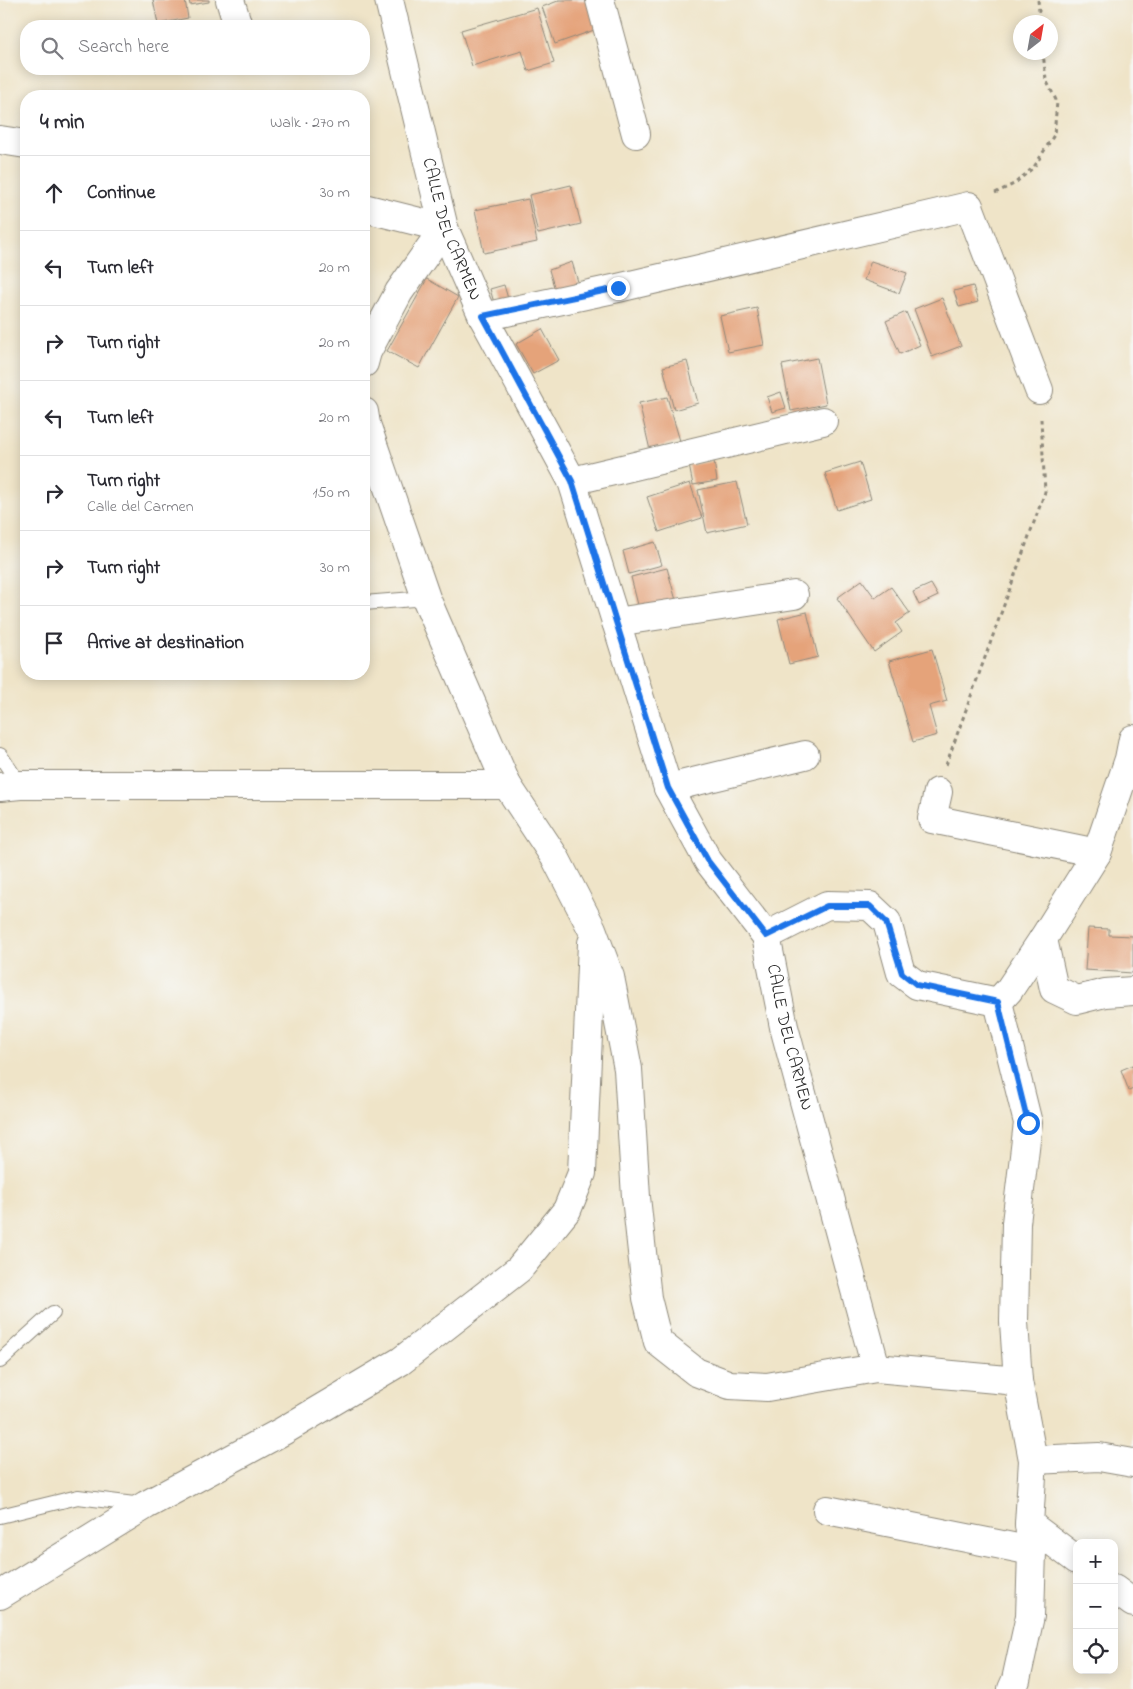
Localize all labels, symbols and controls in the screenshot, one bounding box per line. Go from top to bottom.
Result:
north arrow [1013,15,1058,60]
search box [20,20,370,75]
icon: search [38,34,66,62]
text: Search here [78,34,169,61]
text: 4 min [40,108,84,138]
text: Walk · 270 m [270,111,350,135]
street label: CALLE DEL CARMEN [415,155,487,305]
icon: ahead [40,179,68,207]
text: Continue [87,180,155,207]
text: 30 m [320,181,350,205]
icon: left [40,254,68,282]
text: Turn left [87,255,154,282]
text: 20 m [319,256,350,280]
route end [607,277,630,300]
icon: right [40,329,68,357]
text: Turn right [87,330,160,357]
text: 20 m [319,331,350,355]
icon: left [40,404,68,432]
text: Turn left [87,405,154,432]
text: 20 m [319,406,350,430]
text: Turn right [87,468,160,495]
icon: right [40,479,68,507]
text: 150 m [312,481,350,505]
text: Calle del Carmen [87,495,194,519]
icon: right [40,554,68,582]
text: Turn right [87,555,160,582]
text: 30 m [320,556,350,580]
icon: arrive [40,629,68,657]
text: Arrive at destination [87,630,244,657]
street label: CALLE DEL CARMEN [759,962,819,1114]
route start [1017,1112,1040,1135]
map controls [1073,1539,1118,1674]
button: + [1073,1539,1118,1584]
button: − [1073,1584,1118,1629]
button: locate [1073,1629,1118,1674]

